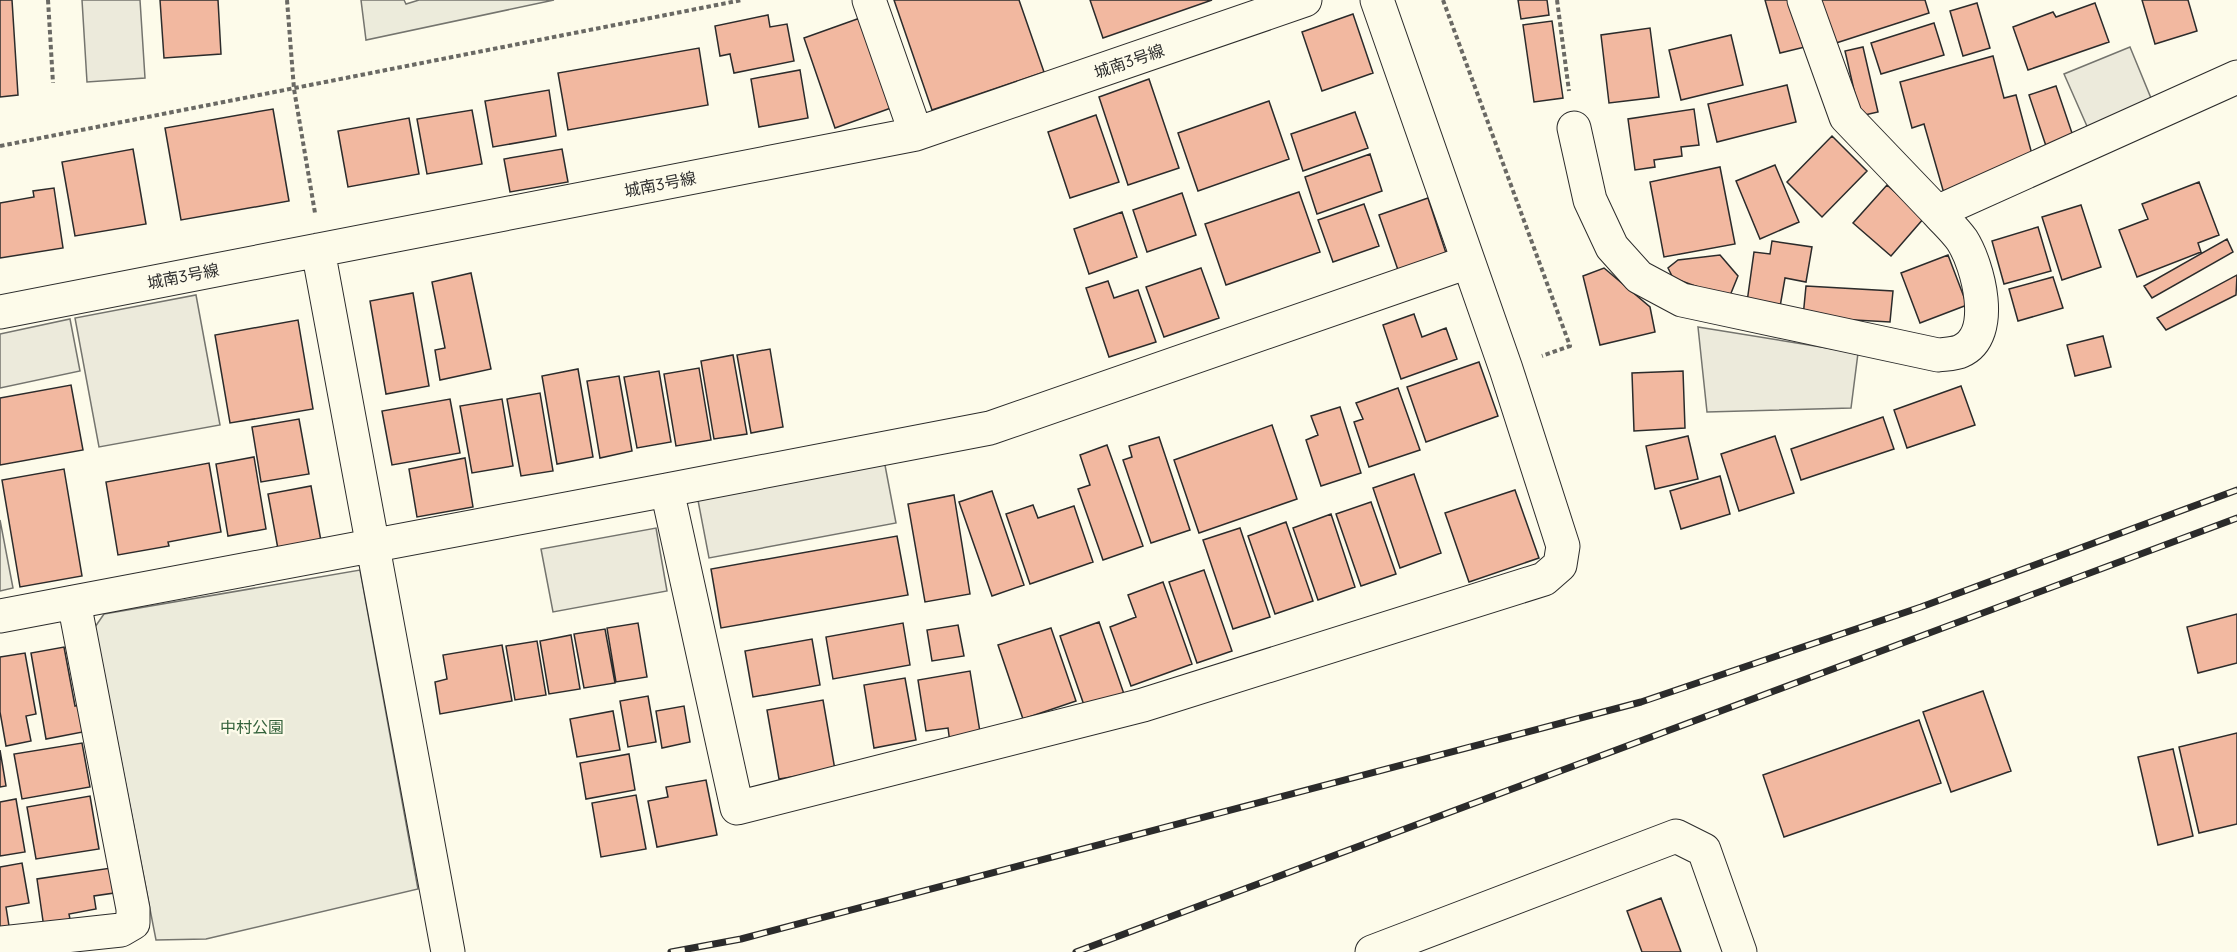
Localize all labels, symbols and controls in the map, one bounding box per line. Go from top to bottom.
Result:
street label: 城南3号線 [1091,39,1167,83]
street label: 城南3号線 [622,166,698,202]
street label: 城南3号線 [145,258,221,294]
park label: 中村公園 [220,716,284,738]

